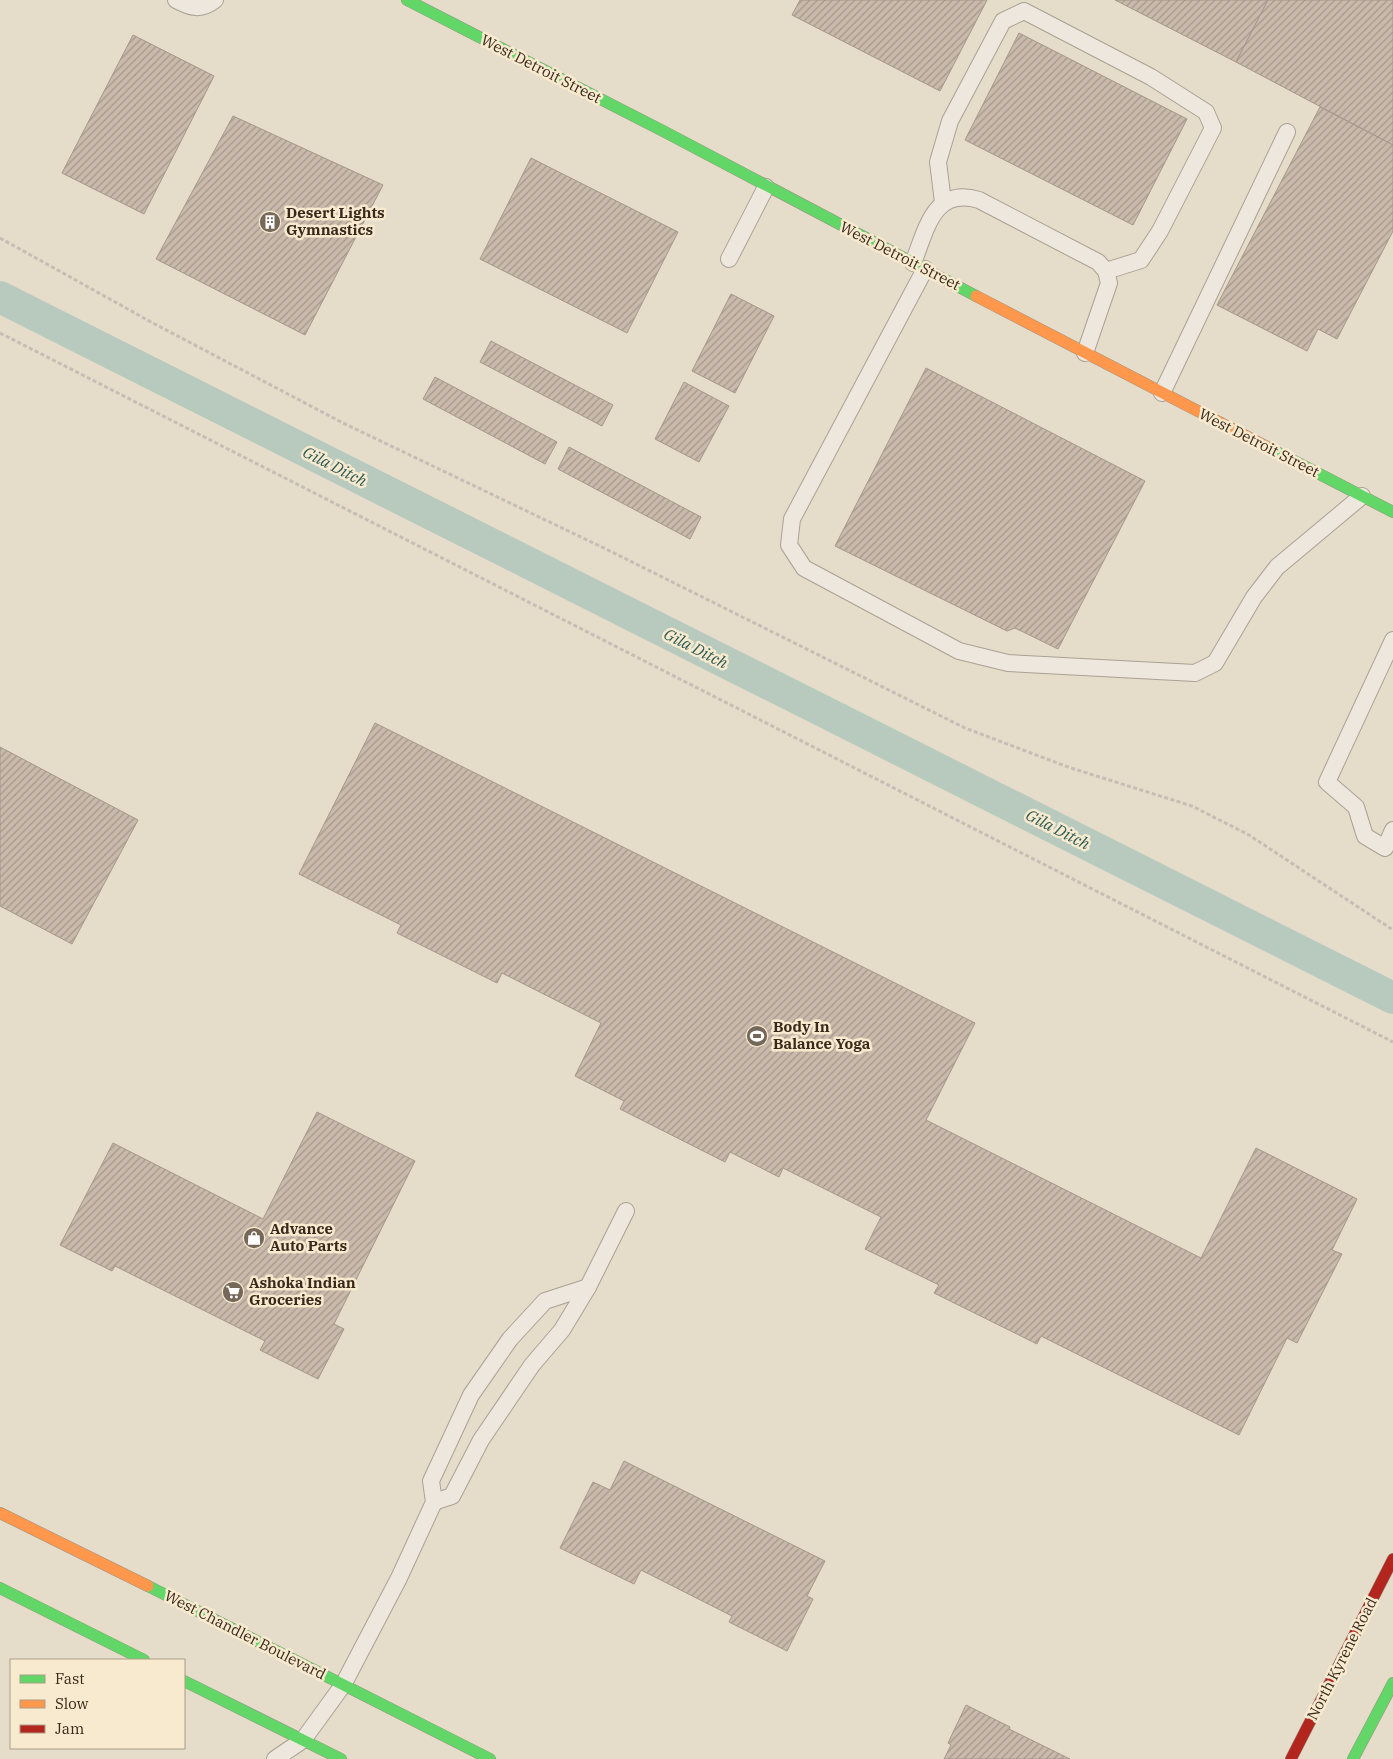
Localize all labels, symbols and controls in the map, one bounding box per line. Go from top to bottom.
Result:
street label: West Detroit Street [478,30,605,107]
place label: Desert Lights Gymnastics [286,203,385,239]
building icon: Desert Lights Gymnastics [258,210,282,234]
street label: West Detroit Street [837,217,964,294]
street label: West Detroit Street [1196,404,1323,481]
water label: Gila Ditch [300,441,370,491]
water label: Gila Ditch [661,623,731,673]
water label: Gila Ditch [1023,804,1093,854]
place label: Body In Balance Yoga [773,1017,871,1053]
sports icon: Body In Balance Yoga [745,1024,769,1048]
place label: Advance Auto Parts [270,1219,347,1255]
shop icon: Advance Auto Parts [242,1226,266,1250]
place label: Ashoka Indian Groceries [249,1273,356,1309]
supermarket icon: Ashoka Indian Groceries [221,1280,245,1304]
street label: West Chandler Boulevard [161,1586,329,1684]
street label: North Kyrene Road [1302,1594,1381,1723]
legend [10,1659,185,1749]
text: Fast [55,1669,85,1688]
text: Slow [55,1694,89,1713]
text: Jam [55,1719,84,1738]

